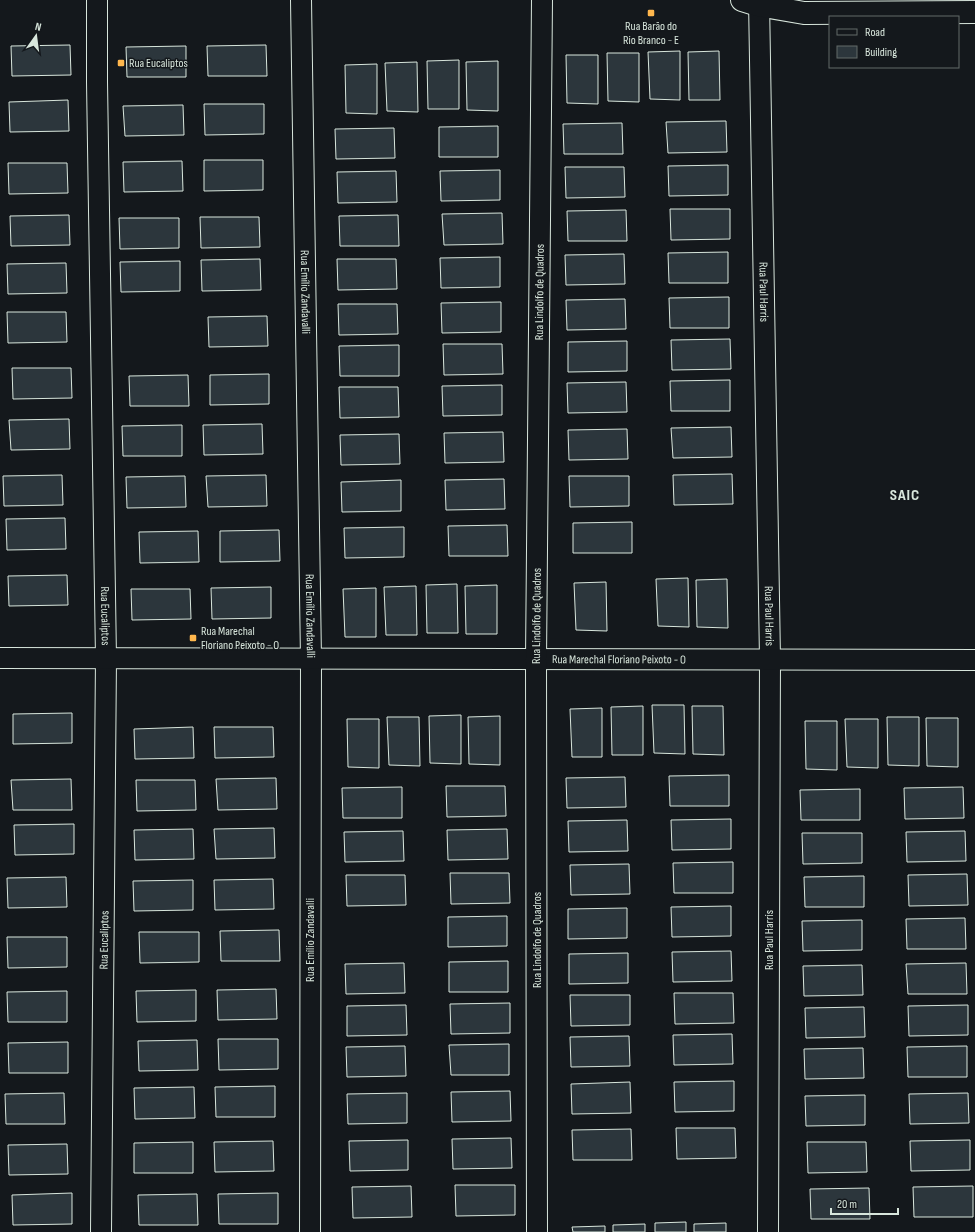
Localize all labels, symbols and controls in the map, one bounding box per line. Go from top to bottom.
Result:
marker: Rua Barão do Rio Branco - E [646,8,656,18]
north arrow [16,16,56,56]
legend [829,16,959,68]
place label: Rua Barão do Rio Branco - E [623,19,679,48]
text: N [34,20,43,34]
text: Road [865,25,885,40]
text: Building [865,45,897,60]
place label: Rua Eucaliptos [129,56,188,71]
marker: Rua Eucaliptos [116,58,126,68]
street label: Rua Lindolfo de Quadros [532,244,548,340]
street label: Rua Emílio Zandavalli [297,250,313,334]
street label: Rua Paul Harris [755,262,771,322]
district label: SAIC [890,486,920,505]
street label: Rua Lindolfo de Quadros [529,568,545,664]
street label: Rua Emílio Zandavalli [302,574,318,658]
street label: Rua Eucaliptos [97,586,113,646]
street label: Rua Paul Harris [761,586,777,646]
place label: Rua Marechal Floriano Peixoto - O [201,624,279,653]
marker: Rua Marechal Floriano Peixoto - O [188,633,198,643]
street label: Rua Marechal Floriano Peixoto - O [552,652,686,667]
street label: Rua Lindolfo de Quadros [530,892,545,988]
street label: Rua Emílio Zandavalli [303,898,318,982]
street label: Rua Eucaliptos [96,910,113,970]
street label: Rua Paul Harris [762,910,777,970]
scale bar [831,1190,898,1216]
text: 20 m [837,1197,857,1212]

